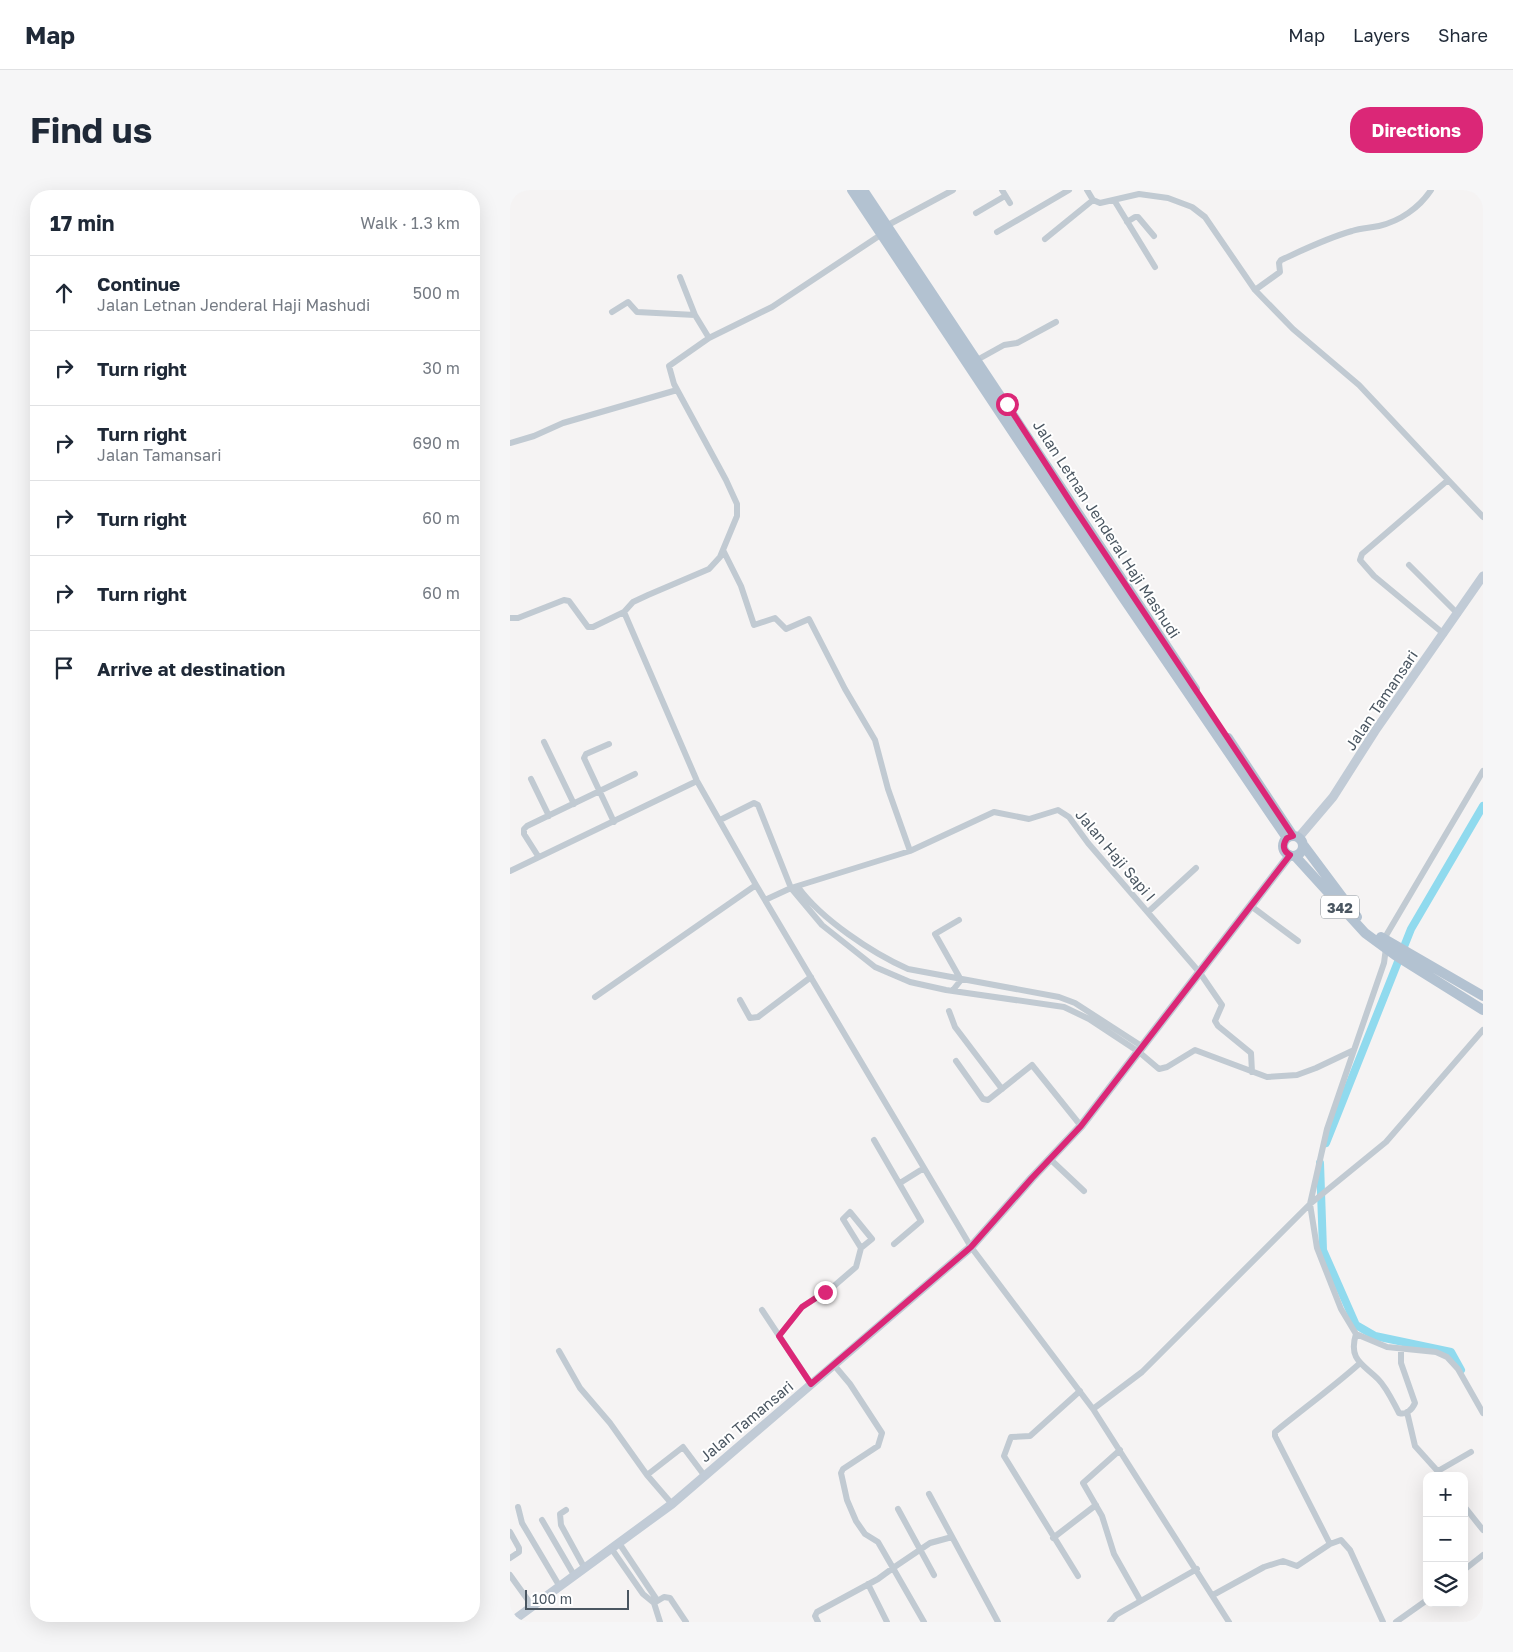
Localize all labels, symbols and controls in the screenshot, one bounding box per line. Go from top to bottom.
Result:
text: Map [25,20,75,49]
text: Map [1288,24,1325,46]
text: Layers [1353,24,1410,46]
text: Share [1438,24,1488,46]
button: Directions [1350,107,1483,153]
text: Find us [30,109,152,151]
text: 17 min [50,210,114,236]
text: Walk · 1.3 km [360,213,460,233]
text: Continue [97,272,180,295]
icon: ahead [50,279,78,307]
text: 500 m [413,283,460,303]
text: Jalan Letnan Jenderal Haji Mashudi [97,295,370,315]
icon: right [50,354,78,382]
text: Turn right [97,357,187,380]
text: 30 m [423,358,460,378]
route start [996,393,1019,416]
street label: Jalan Letnan Jenderal Haji Mashudi [1030,417,1184,641]
text: Turn right [97,422,187,445]
icon: right [50,429,78,457]
text: 690 m [413,433,460,453]
text: Jalan Tamansari [97,445,222,465]
icon: right [50,504,78,532]
text: Turn right [97,507,187,530]
text: 60 m [422,508,460,528]
icon: right [50,579,78,607]
text: Turn right [97,582,187,605]
text: 60 m [422,583,460,603]
street label: Jalan Tamansari [1341,647,1421,753]
icon: arrive [50,654,78,682]
text: Arrive at destination [97,657,285,680]
street label: Jalan Haji Sapi I [1072,805,1160,905]
road number: 342 [1321,896,1359,919]
route end [814,1281,837,1304]
street label: Jalan Tamansari [695,1377,797,1465]
map controls [1423,1472,1468,1607]
button: + [1423,1472,1468,1517]
button: − [1423,1517,1468,1562]
button: layers [1423,1562,1468,1607]
scale bar [525,1587,629,1610]
text: 100 m [532,1590,572,1607]

